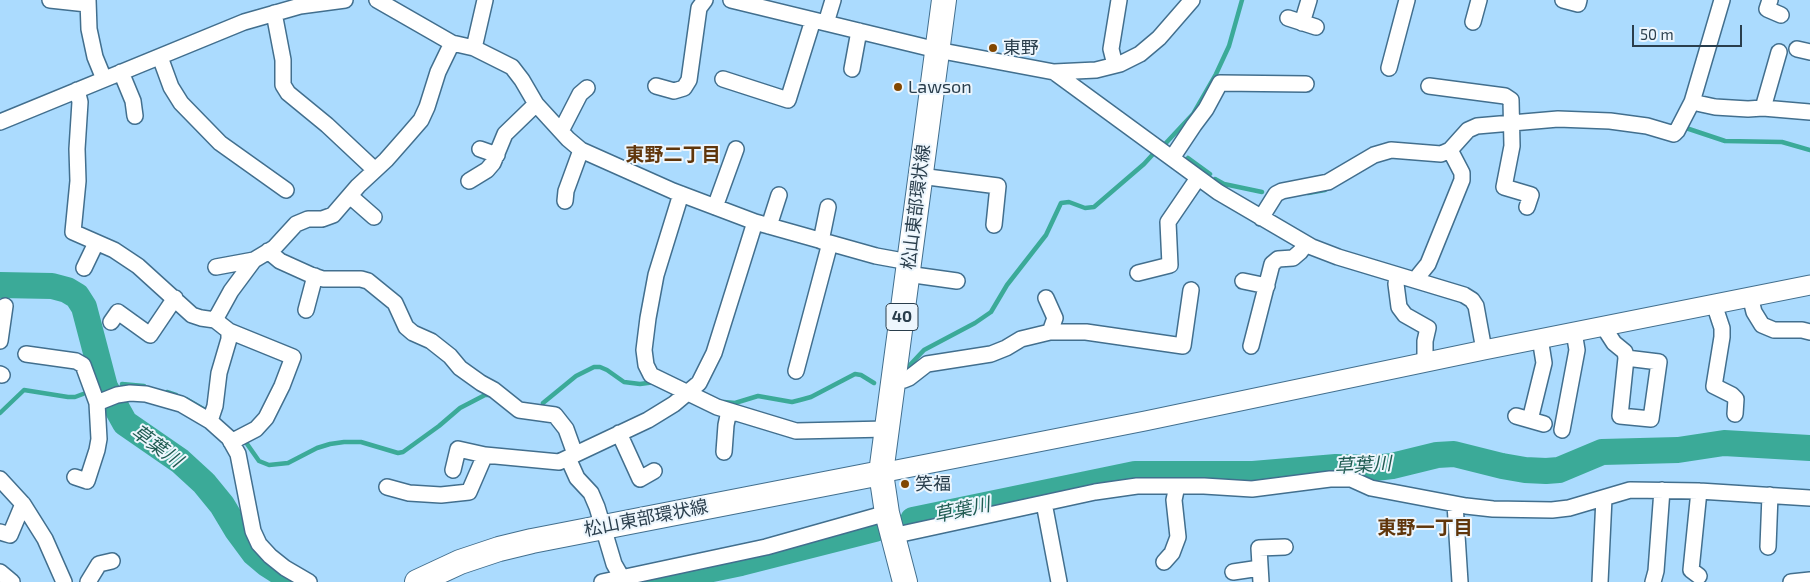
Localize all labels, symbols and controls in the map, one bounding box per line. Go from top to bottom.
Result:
scale bar [1635,15,1745,47]
text: 50 m [1640,25,1674,43]
place label: 東野 [1003,37,1039,59]
marker: 東野 [987,42,999,54]
place label: Lawson [908,76,972,98]
marker: Lawson [892,81,904,93]
street label: 松山東部環状線 [898,143,934,271]
district label: 東野二丁目 [626,144,720,166]
road number: 40 [886,304,918,330]
water label: 草葉川 [127,420,187,472]
water label: 草葉川 [1334,452,1392,478]
place label: 笑福 [915,473,951,495]
marker: 笑福 [899,478,911,490]
water label: 草葉川 [932,493,992,527]
street label: 松山東部環状線 [582,495,710,541]
district label: 東野一丁目 [1378,517,1472,539]

